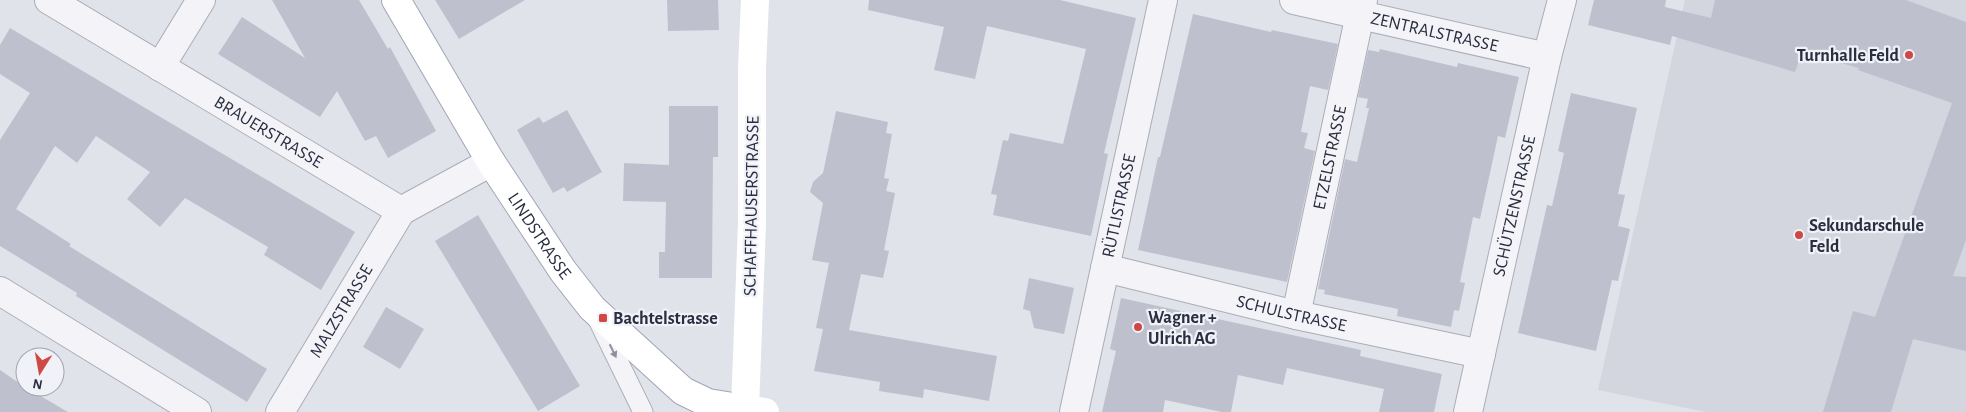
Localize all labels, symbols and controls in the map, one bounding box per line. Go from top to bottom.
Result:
street label: ZENTRALSTRASSE [1369,10,1500,56]
place label: Turnhalle Feld [1797,47,1900,65]
marker: Turnhalle Feld [1903,49,1915,61]
street label: BRAUERSTRASSE [211,93,326,172]
street label: ETZELSTRASSE [1311,104,1350,212]
street label: SCHAFFHAUSERSTRASSE [741,115,763,296]
street label: SCHÜTZENSTRASSE [1490,134,1539,278]
street label: RÜTLISTRASSE [1100,152,1140,259]
street label: LINDSTRASSE [504,190,574,283]
place label: Sekundarschule Feld [1809,217,1924,256]
marker: Sekundarschule Feld [1793,229,1805,241]
street label: MALZSTRASSE [307,262,377,361]
street label: SCHULSTRASSE [1235,293,1348,335]
place label: Wagner + Ulrich AG [1148,309,1217,348]
place label: Bachtelstrasse [613,310,718,328]
marker: Bachtelstrasse [597,312,609,324]
marker: Wagner + Ulrich AG [1132,321,1144,333]
one-way arrow [609,344,618,359]
north arrow [15,347,65,397]
text: N [32,376,44,392]

